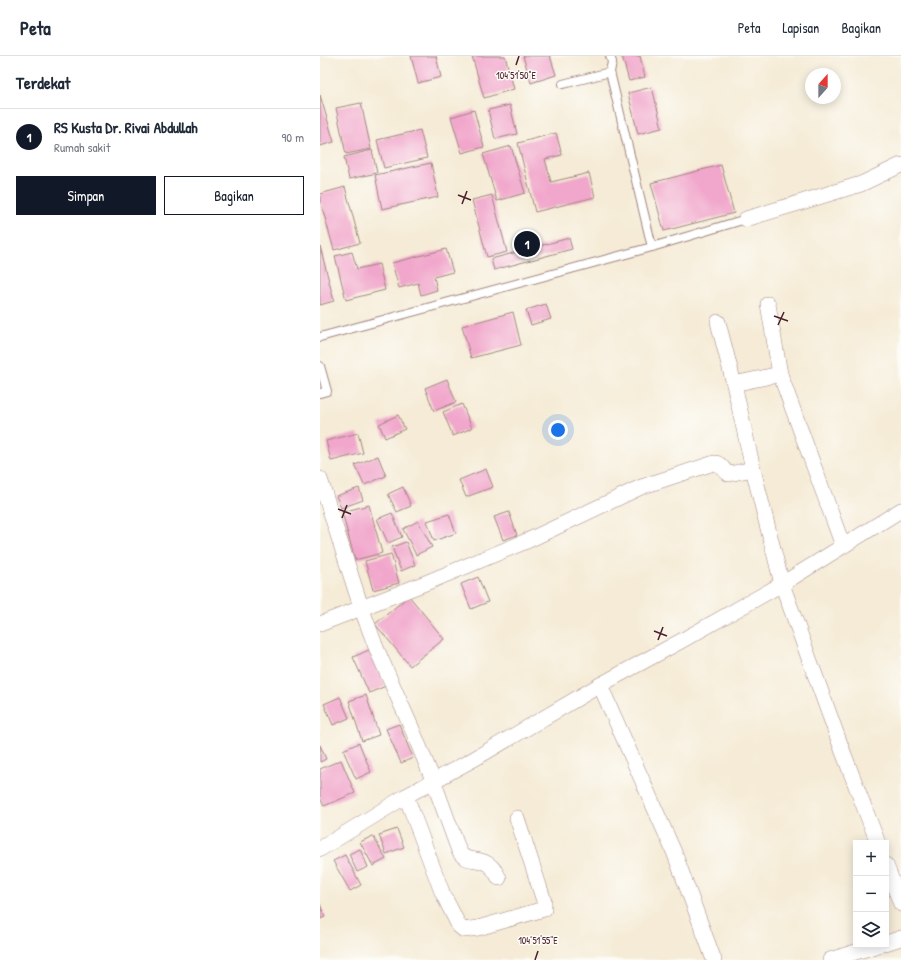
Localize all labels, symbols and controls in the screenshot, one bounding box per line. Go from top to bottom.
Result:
text: Peta [20,15,51,41]
text: Peta [738,18,760,37]
text: Lapisan [782,18,819,37]
text: Bagikan [841,18,881,37]
north arrow [805,68,841,104]
text: 104°51'50"E [496,69,536,82]
text: Terdekat [16,71,70,94]
text: RS Kusta Dr. Rivai Abdullah [54,117,198,138]
text: 1 [27,128,31,146]
text: 90 m [282,128,304,146]
text: Rumah sakit [54,138,110,156]
button: Simpan [16,176,156,215]
button: Bagikan [164,176,304,215]
pin: 1 [514,229,540,259]
your location [548,420,568,440]
map controls [853,840,889,948]
button: + [853,840,889,876]
button: − [853,876,889,912]
button: layers [853,912,889,948]
text: 104°51'55"E [518,934,558,947]

